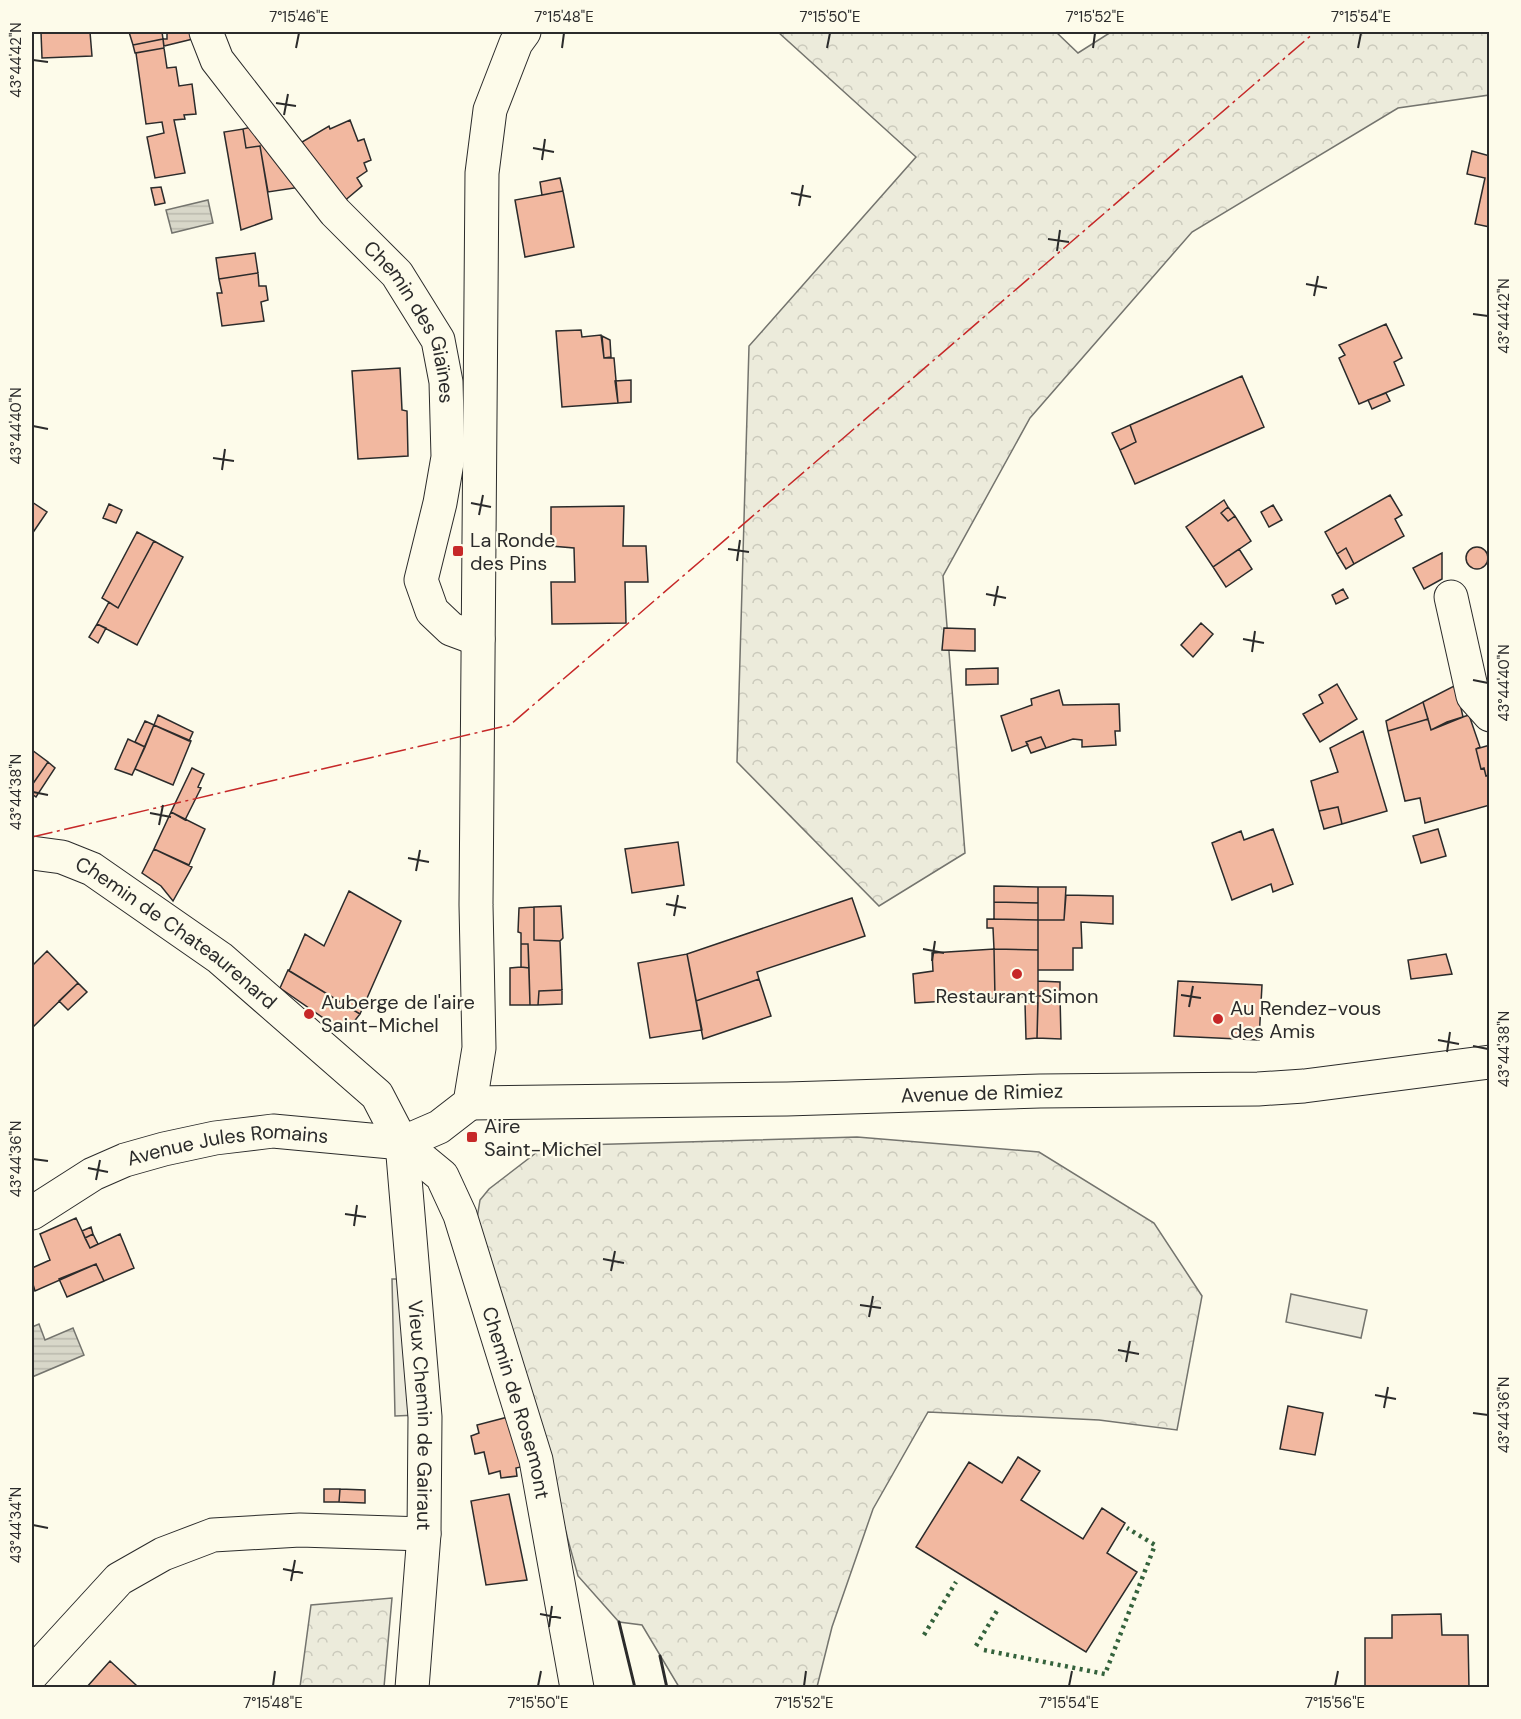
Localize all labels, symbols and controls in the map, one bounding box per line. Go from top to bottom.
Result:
text: 7°15'46"E [269,7,329,27]
text: 7°15'48"E [534,7,594,27]
text: 7°15'50"E [800,7,860,27]
text: 7°15'52"E [1065,7,1125,27]
text: 7°15'54"E [1331,7,1391,27]
text: 43°44'42"N [6,22,26,98]
street label: Chemin des Giaïnes [358,235,460,404]
text: 43°44'42"N [1494,278,1514,354]
text: 43°44'40"N [6,387,26,465]
place label: La Ronde des Pins [470,527,555,576]
marker: La Ronde des Pins [451,544,465,558]
text: 43°44'40"N [1494,644,1514,722]
text: 43°44'38"N [6,754,26,830]
street label: Chemin de Chateaurenard [72,851,282,1015]
marker: Restaurant Simon [1010,967,1024,981]
place label: Restaurant Simon [936,983,1098,1009]
place label: Auberge de l'aire Saint-Michel [321,989,475,1038]
place label: Au Rendez-vous des Amis [1230,995,1381,1044]
marker: Auberge de l'aire Saint-Michel [302,1007,316,1021]
text: 43°44'38"N [1494,1011,1514,1087]
marker: Au Rendez-vous des Amis [1211,1012,1225,1026]
street label: Avenue de Rimiez [900,1078,1063,1108]
place label: Aire Saint-Michel [484,1113,602,1162]
street label: Avenue Jules Romains [124,1118,330,1172]
text: 43°44'36"N [6,1121,26,1197]
marker: Aire Saint-Michel [465,1130,479,1144]
street label: Vieux Chemin de Gairaut [402,1299,438,1531]
street label: Chemin de Rosemont [476,1303,556,1501]
text: 43°44'36"N [1494,1377,1514,1453]
text: 43°44'34"N [6,1487,26,1563]
text: 7°15'48"E [243,1693,303,1713]
text: 7°15'50"E [508,1693,568,1713]
text: 7°15'52"E [774,1693,834,1713]
text: 7°15'54"E [1039,1693,1099,1713]
text: 7°15'56"E [1305,1693,1365,1713]

